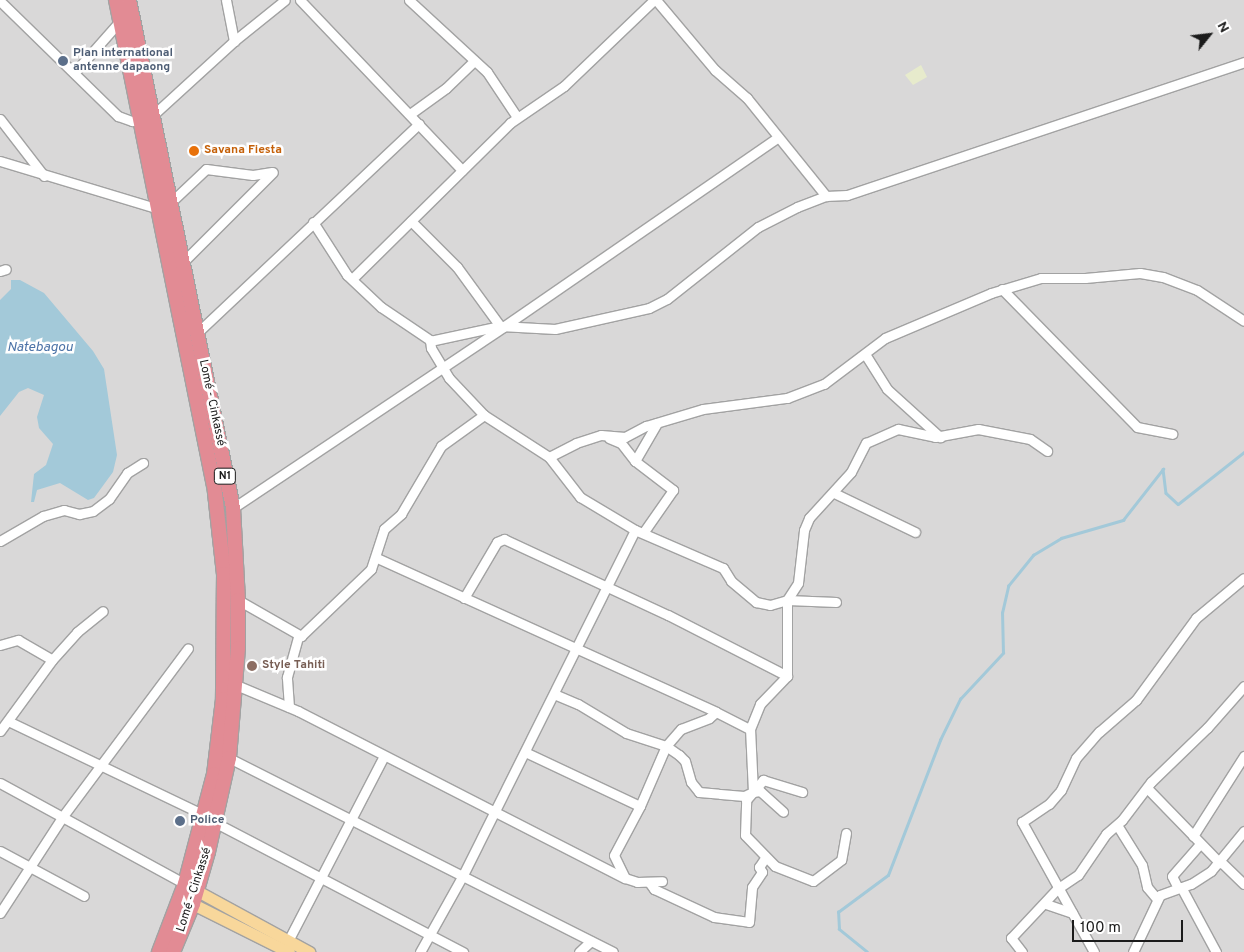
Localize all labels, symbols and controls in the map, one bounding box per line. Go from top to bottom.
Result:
north arrow [1184,10,1234,60]
text: N [1213,19,1232,36]
place label: Plan international antenne dapaong [73,47,173,75]
marker: Plan international antenne dapaong [57,55,69,67]
place label: Savana Fiesta [204,144,282,158]
marker: Savana Fiesta [188,145,200,157]
water label: Natebagou [7,340,73,356]
street label: Lomé - Cinkassé [195,358,227,448]
road number: N1 [214,468,236,484]
place label: Style Tahiti [262,659,325,673]
marker: Style Tahiti [246,660,258,672]
place label: Police [190,814,224,828]
marker: Police [174,815,186,827]
street label: Lomé - Cinkassé [175,846,215,934]
scale bar [1074,910,1185,942]
text: 100 m [1080,919,1121,938]

